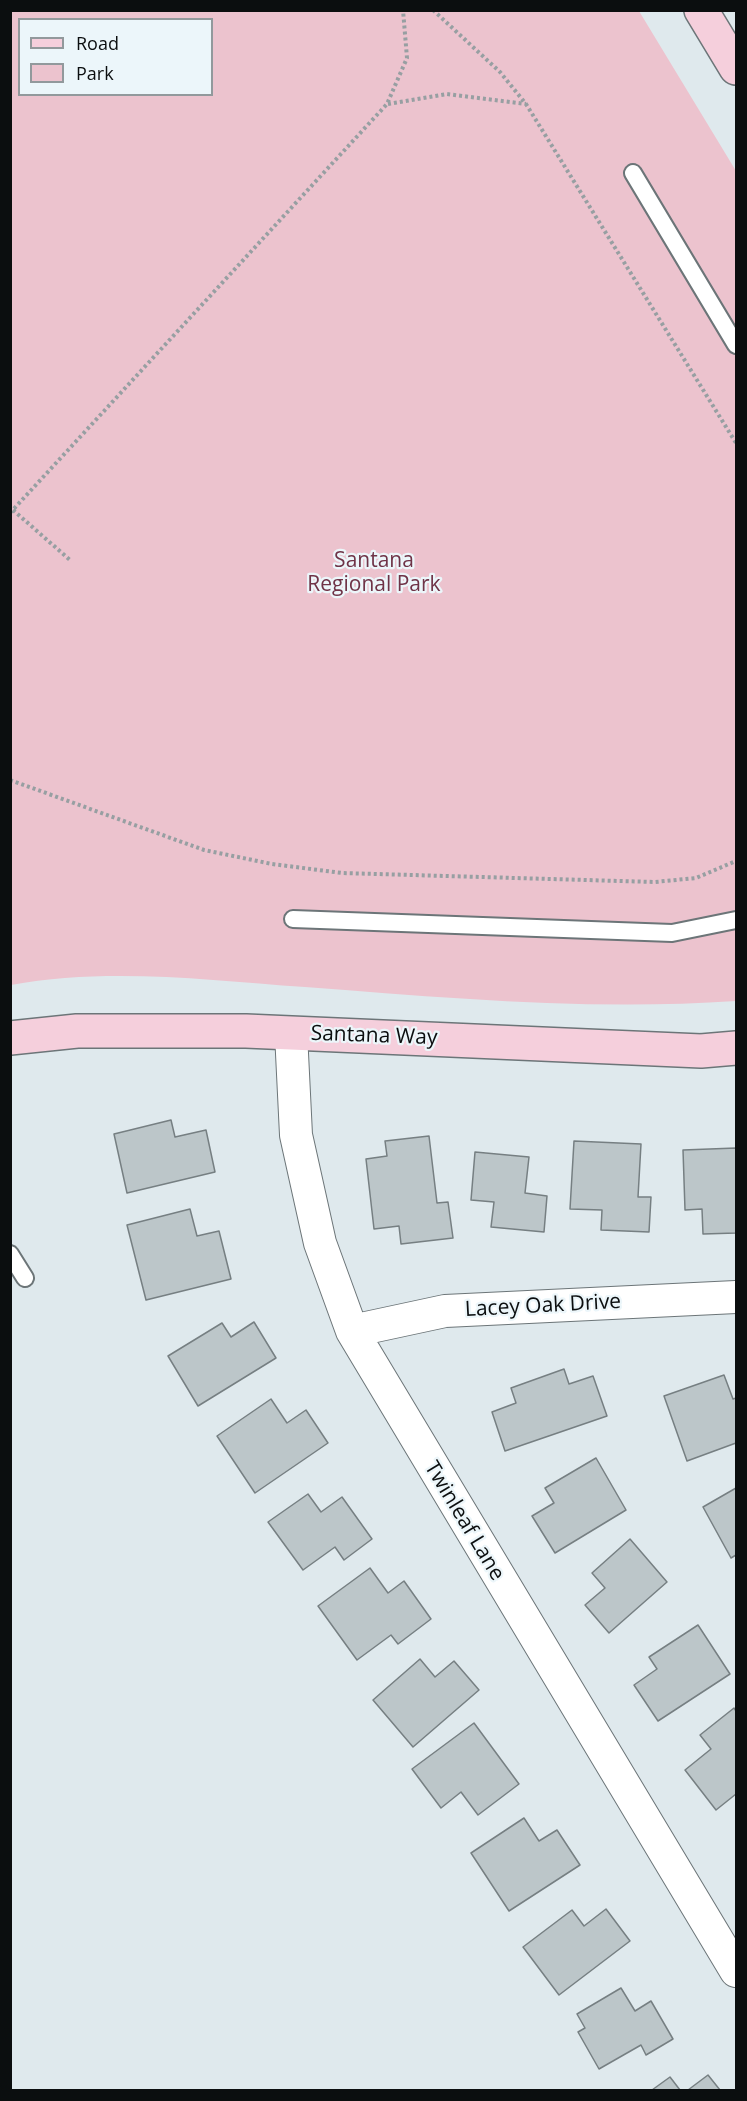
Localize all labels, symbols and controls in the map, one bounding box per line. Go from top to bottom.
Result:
legend [18,18,213,96]
text: Road [76,31,119,55]
text: Park [76,61,114,85]
park label: Santana Regional Park [307,548,441,598]
street label: Santana Way [310,1021,438,1051]
street label: Lacey Oak Drive [464,1289,622,1323]
street label: Twinleaf Lane [419,1457,509,1585]

